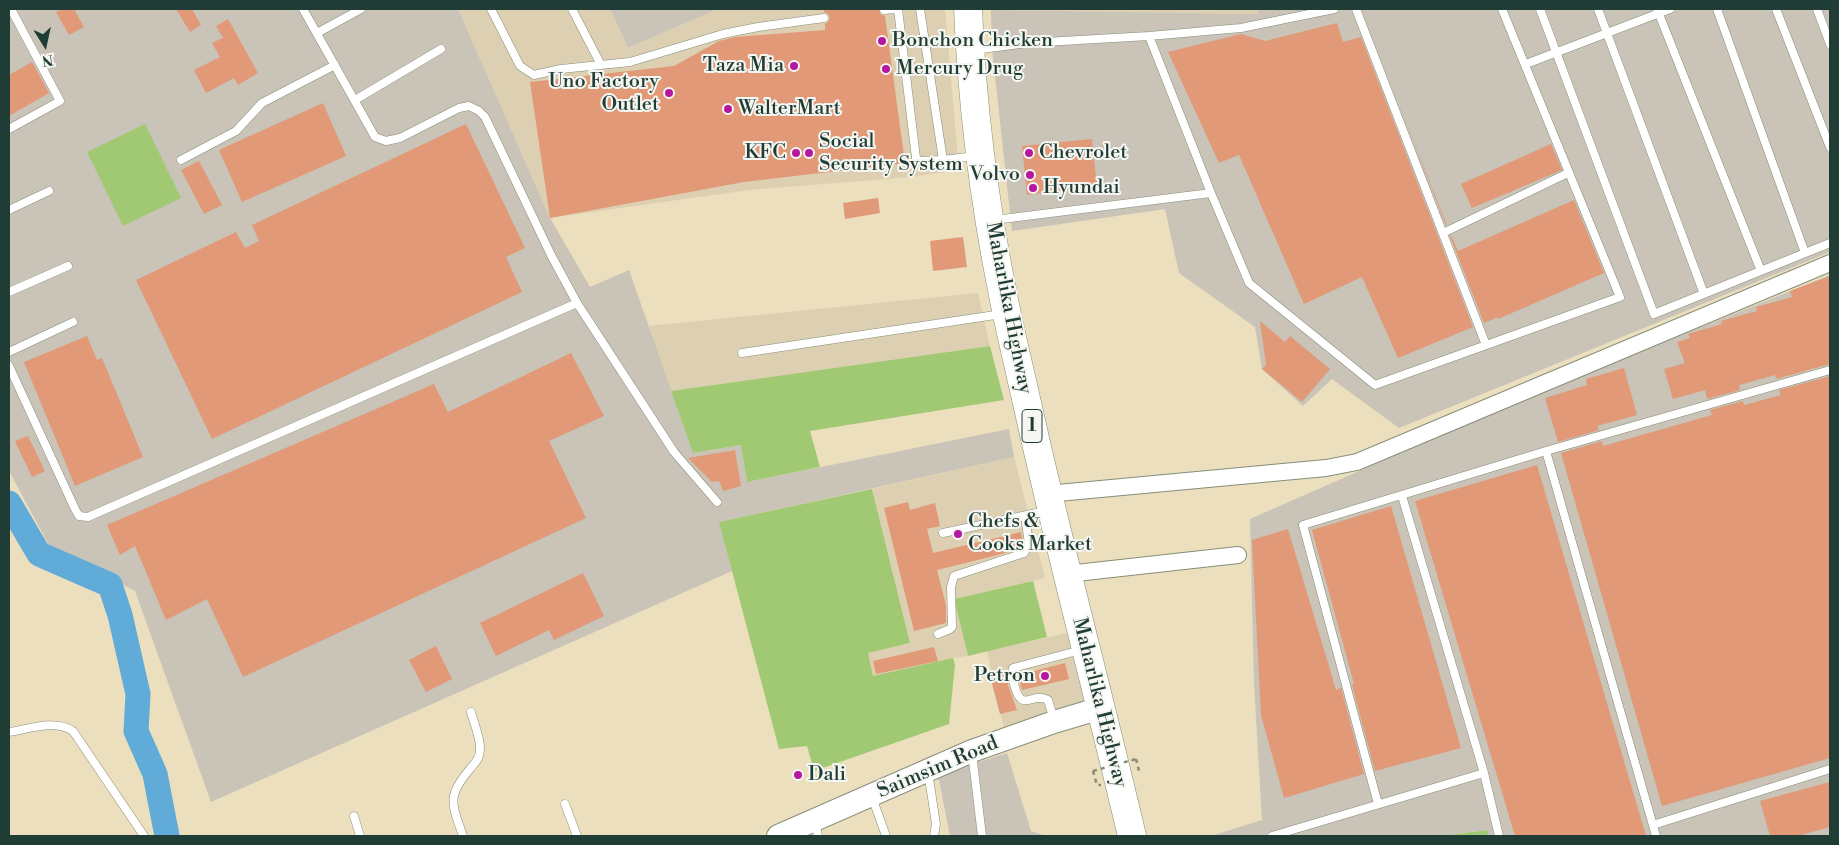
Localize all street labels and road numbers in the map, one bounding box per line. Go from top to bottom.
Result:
street label: Maharlika Highway [980,220,1036,396]
road number: 1 [1022,410,1042,442]
street label: Maharlika Highway [1066,615,1132,791]
street label: Saimsim Road [874,732,1002,804]

